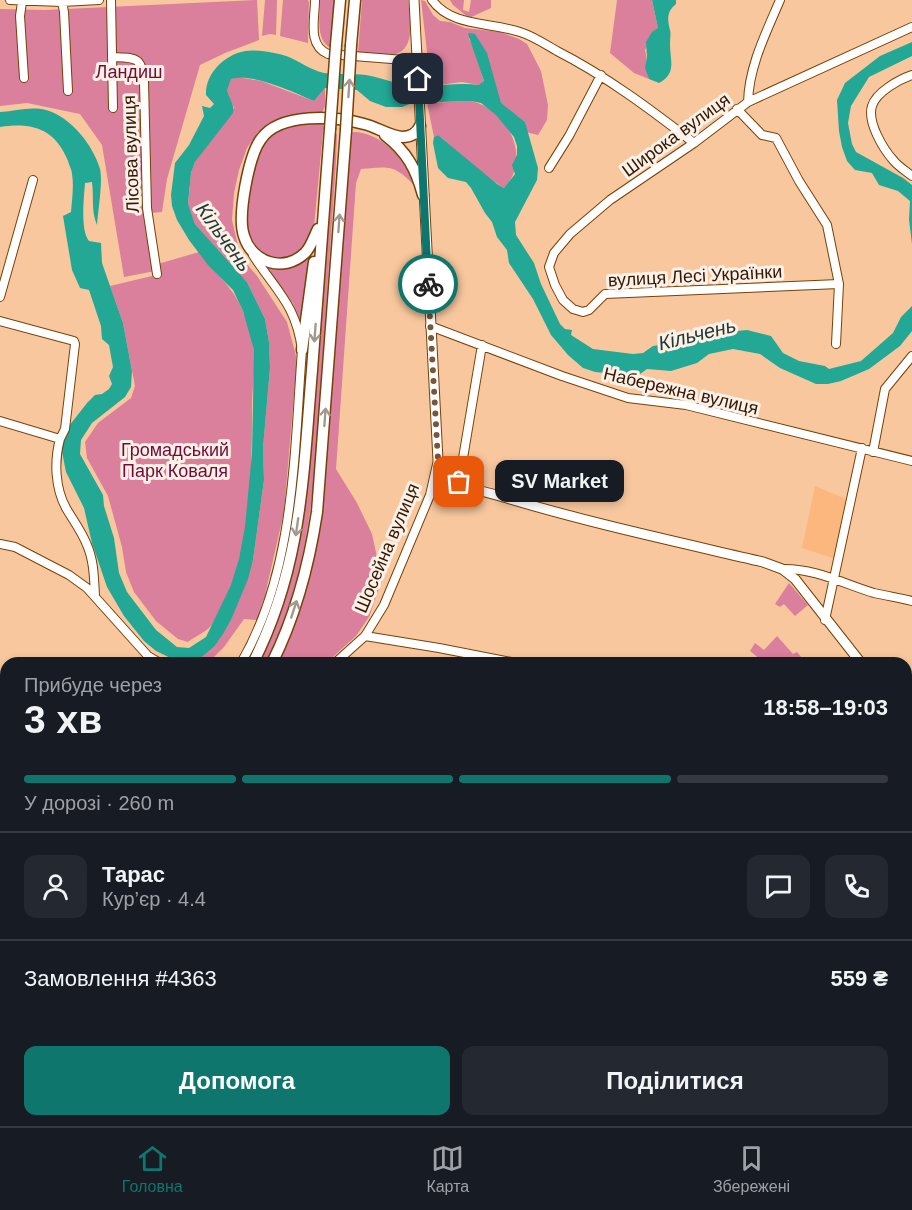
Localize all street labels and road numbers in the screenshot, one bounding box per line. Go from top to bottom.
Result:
street label: Широка вулиця [618,89,734,181]
street label: Лісова вулиця [119,95,143,213]
street label: вулиця Лесі Українки [607,261,783,291]
street label: Набережна вулиця [602,363,760,419]
street label: Шосейна вулиця [351,480,423,616]

